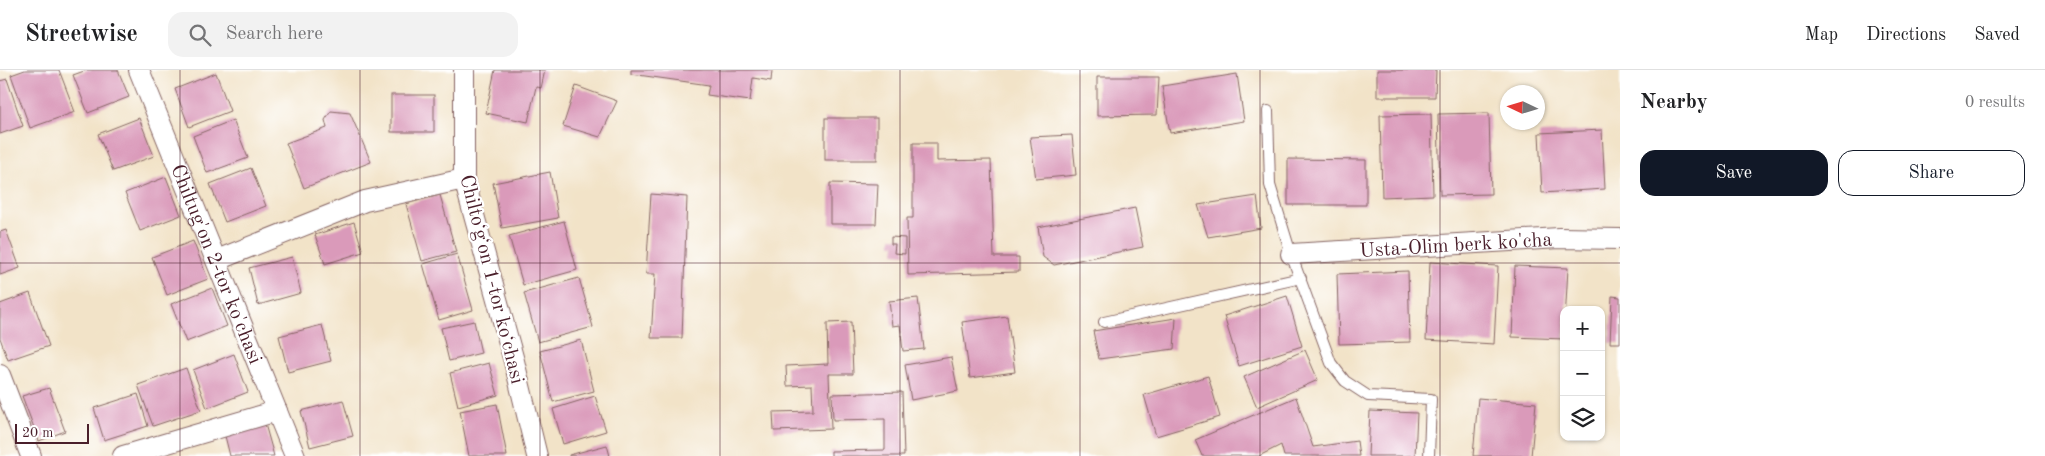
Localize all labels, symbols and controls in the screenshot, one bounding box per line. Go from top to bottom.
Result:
search box [168,12,518,57]
icon: search [186,21,214,49]
text: Streetwise [25,23,138,47]
text: Search here [226,25,323,44]
text: Map [1805,26,1838,44]
text: Directions [1866,26,1946,44]
text: Saved [1974,26,2020,44]
north arrow [1500,85,1545,130]
text: Nearby [1640,92,1708,113]
text: 0 results [1965,95,2025,111]
button: Save [1640,150,1828,196]
button: Share [1838,150,2025,196]
street label: Chiltug'on 2-tor ko'chasi [166,162,265,367]
street label: Chiltoʻgʻon 1-tor koʻchasi [455,173,527,386]
street label: Usta-Olim berk ko'cha [1359,230,1553,262]
map controls [1560,306,1605,441]
button: + [1560,306,1605,351]
button: − [1560,351,1605,396]
button: layers [1560,396,1605,441]
scale bar [15,421,89,444]
text: 20 m [22,426,53,440]

